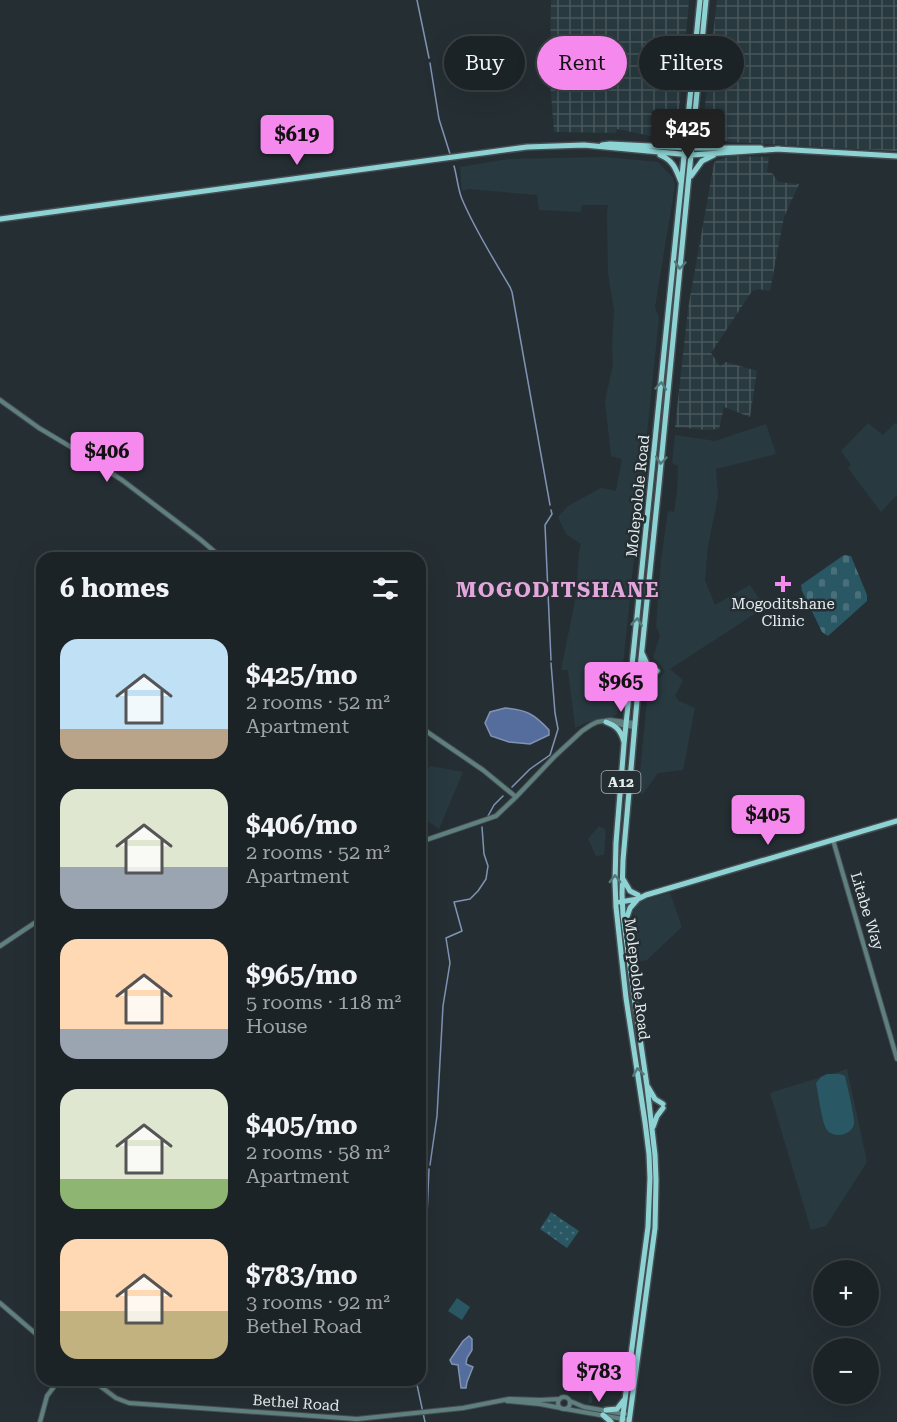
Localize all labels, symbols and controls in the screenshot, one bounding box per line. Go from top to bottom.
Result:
chip: Buy [444,36,525,90]
chip: Rent [537,36,627,90]
chip: Filters [639,36,744,90]
pin: $425 [652,109,724,160]
pin: $619 [261,115,333,166]
text: $425 [666,116,710,140]
text: $619 [275,122,319,146]
one-way arrow [674,261,687,270]
one-way arrow [654,381,667,391]
pin: $406 [71,432,143,483]
street label: Molepolole Road [623,434,653,558]
text: $406 [85,439,129,463]
one-way arrow [655,455,668,464]
icon: filters [369,572,402,605]
text: 6 homes [60,573,169,603]
marker: Mogoditshane Clinic [774,575,792,593]
district label: MOGODITSHANE [456,578,660,602]
place label: Mogoditshane Clinic [731,595,835,630]
one-way arrow [630,617,643,626]
text: $425/mo [246,660,358,690]
pin: $965 [585,662,657,713]
icon: home [108,663,180,735]
text: $965 [599,669,643,693]
text: 2 rooms · 52 m² [246,690,390,714]
text: Apartment [246,714,349,738]
road number: A12 [602,771,640,793]
pin: $405 [732,795,804,846]
text: $405 [746,802,790,826]
text: $406/mo [246,810,358,840]
icon: home [108,813,180,885]
text: 2 rooms · 52 m² [246,840,390,864]
text: Apartment [246,864,349,888]
street label: Litabe Way [847,870,887,952]
one-way arrow [609,874,621,883]
street label: Molepolole Road [621,917,653,1041]
text: $965/mo [246,960,358,990]
icon: home [108,963,180,1035]
text: 5 rooms · 118 m² [246,990,401,1014]
text: House [246,1014,308,1038]
one-way arrow [632,1068,644,1077]
text: $405/mo [246,1110,358,1140]
icon: home [108,1113,180,1185]
text: 2 rooms · 58 m² [246,1140,390,1164]
text: Apartment [246,1164,349,1188]
text: $783/mo [246,1260,358,1290]
map controls [813,1260,879,1404]
button: + [813,1260,879,1326]
icon: home [108,1263,180,1335]
text: 3 rooms · 92 m² [246,1290,390,1314]
text: Bethel Road [246,1314,362,1338]
button: − [813,1338,879,1404]
pin: $783 [563,1352,635,1403]
text: $783 [577,1359,621,1383]
street label: Bethel Road [252,1391,340,1415]

